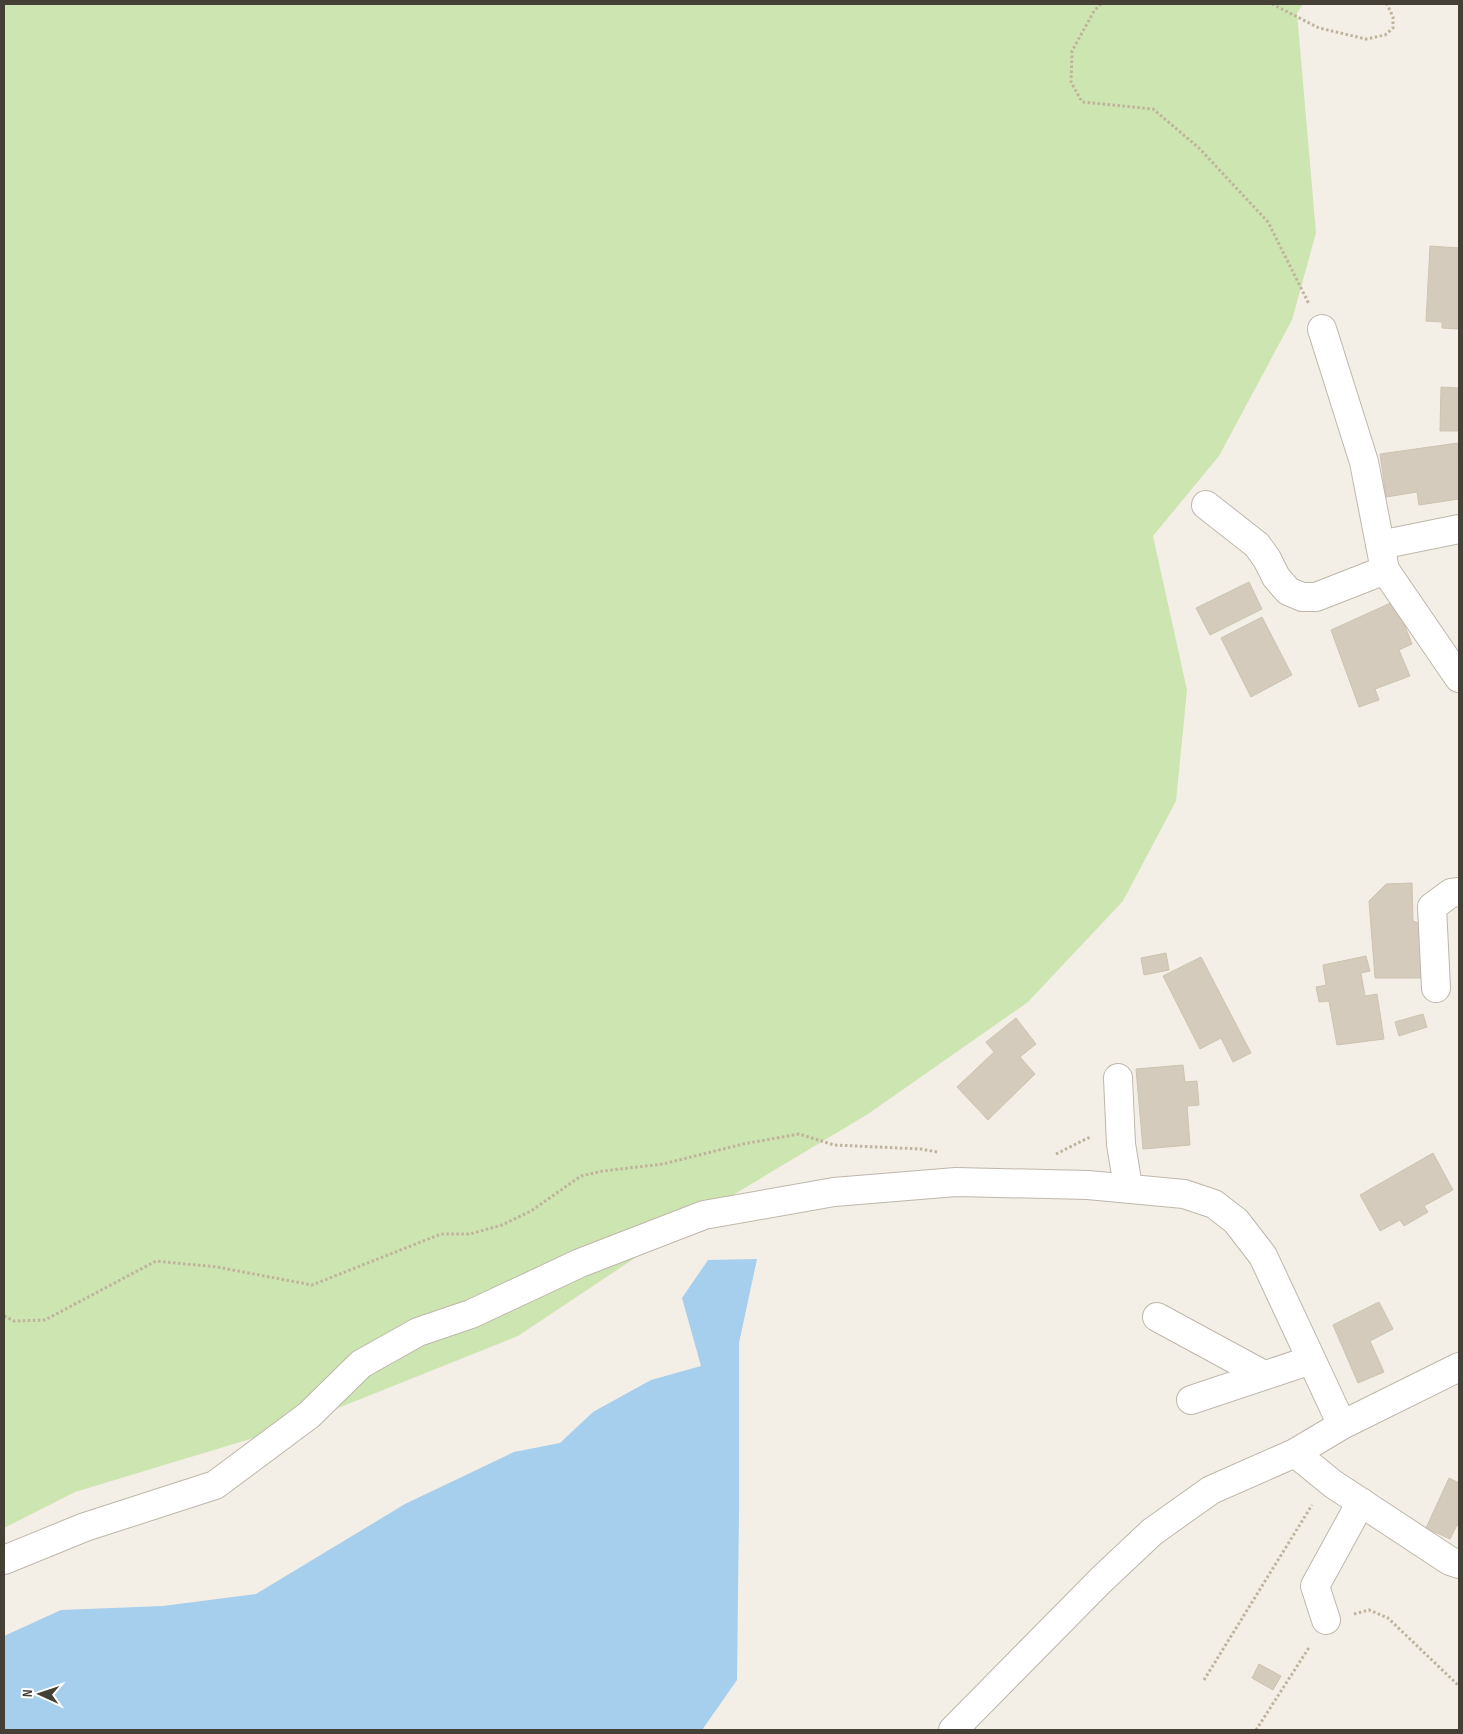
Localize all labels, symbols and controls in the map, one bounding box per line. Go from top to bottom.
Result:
north arrow [15,1669,65,1719]
text: N [19,1689,36,1698]

